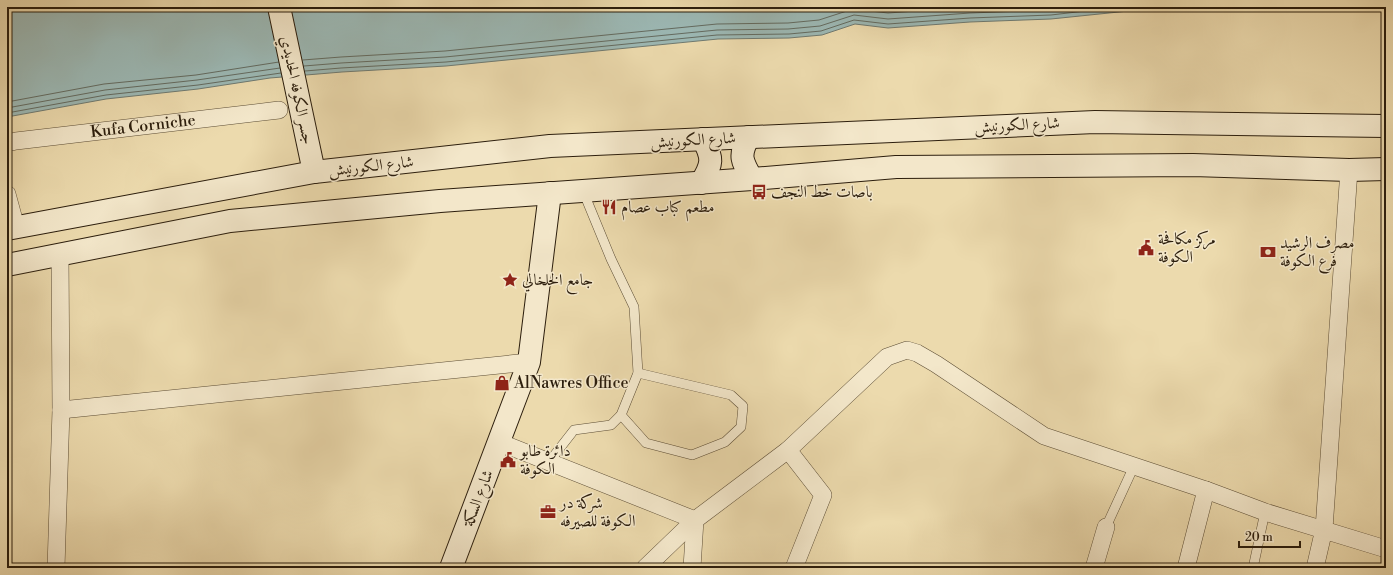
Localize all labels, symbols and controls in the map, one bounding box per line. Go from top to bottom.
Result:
street label: جسر الکوفه الحديدي [274,34,318,147]
street label: Kufa Corniche [89,110,197,142]
street label: شارع الكورنيش [974,113,1060,140]
street label: شارع الكورنيش [650,128,736,155]
street label: شارع الكورنيش [327,152,415,183]
place label: باصات خط النجف [771,182,872,202]
bus stop icon: باصات خط النجف [750,183,768,201]
place label: مطعم كباب عصام [621,197,715,222]
restaurant icon: مطعم كباب عصام [600,198,618,216]
place label: مركز مكافحة الكوفة [1158,229,1216,267]
place label: مصرف الرشيد فرع الكوفة [1280,233,1354,274]
public building icon: مركز مكافحة الكوفة [1137,239,1155,257]
bank icon: مصرف الرشيد فرع الكوفة [1259,243,1277,261]
place label: جامع الخلخالي [522,270,593,295]
place icon: جامع الخلخالي [501,271,519,289]
place label: AlNawres Office [513,373,629,393]
shop icon: AlNawres Office [493,374,511,392]
place label: دائرة طابو الكوفة [518,441,571,479]
public building icon: دائرة طابو الكوفة [499,451,517,469]
street label: شارع السكة [458,467,501,531]
place label: شركة در الكوفة للصيرفه [558,493,635,531]
office icon: شركة در الكوفة للصيرفه [539,503,557,521]
scale bar [1239,523,1300,549]
text: 20 m [1245,530,1273,545]

